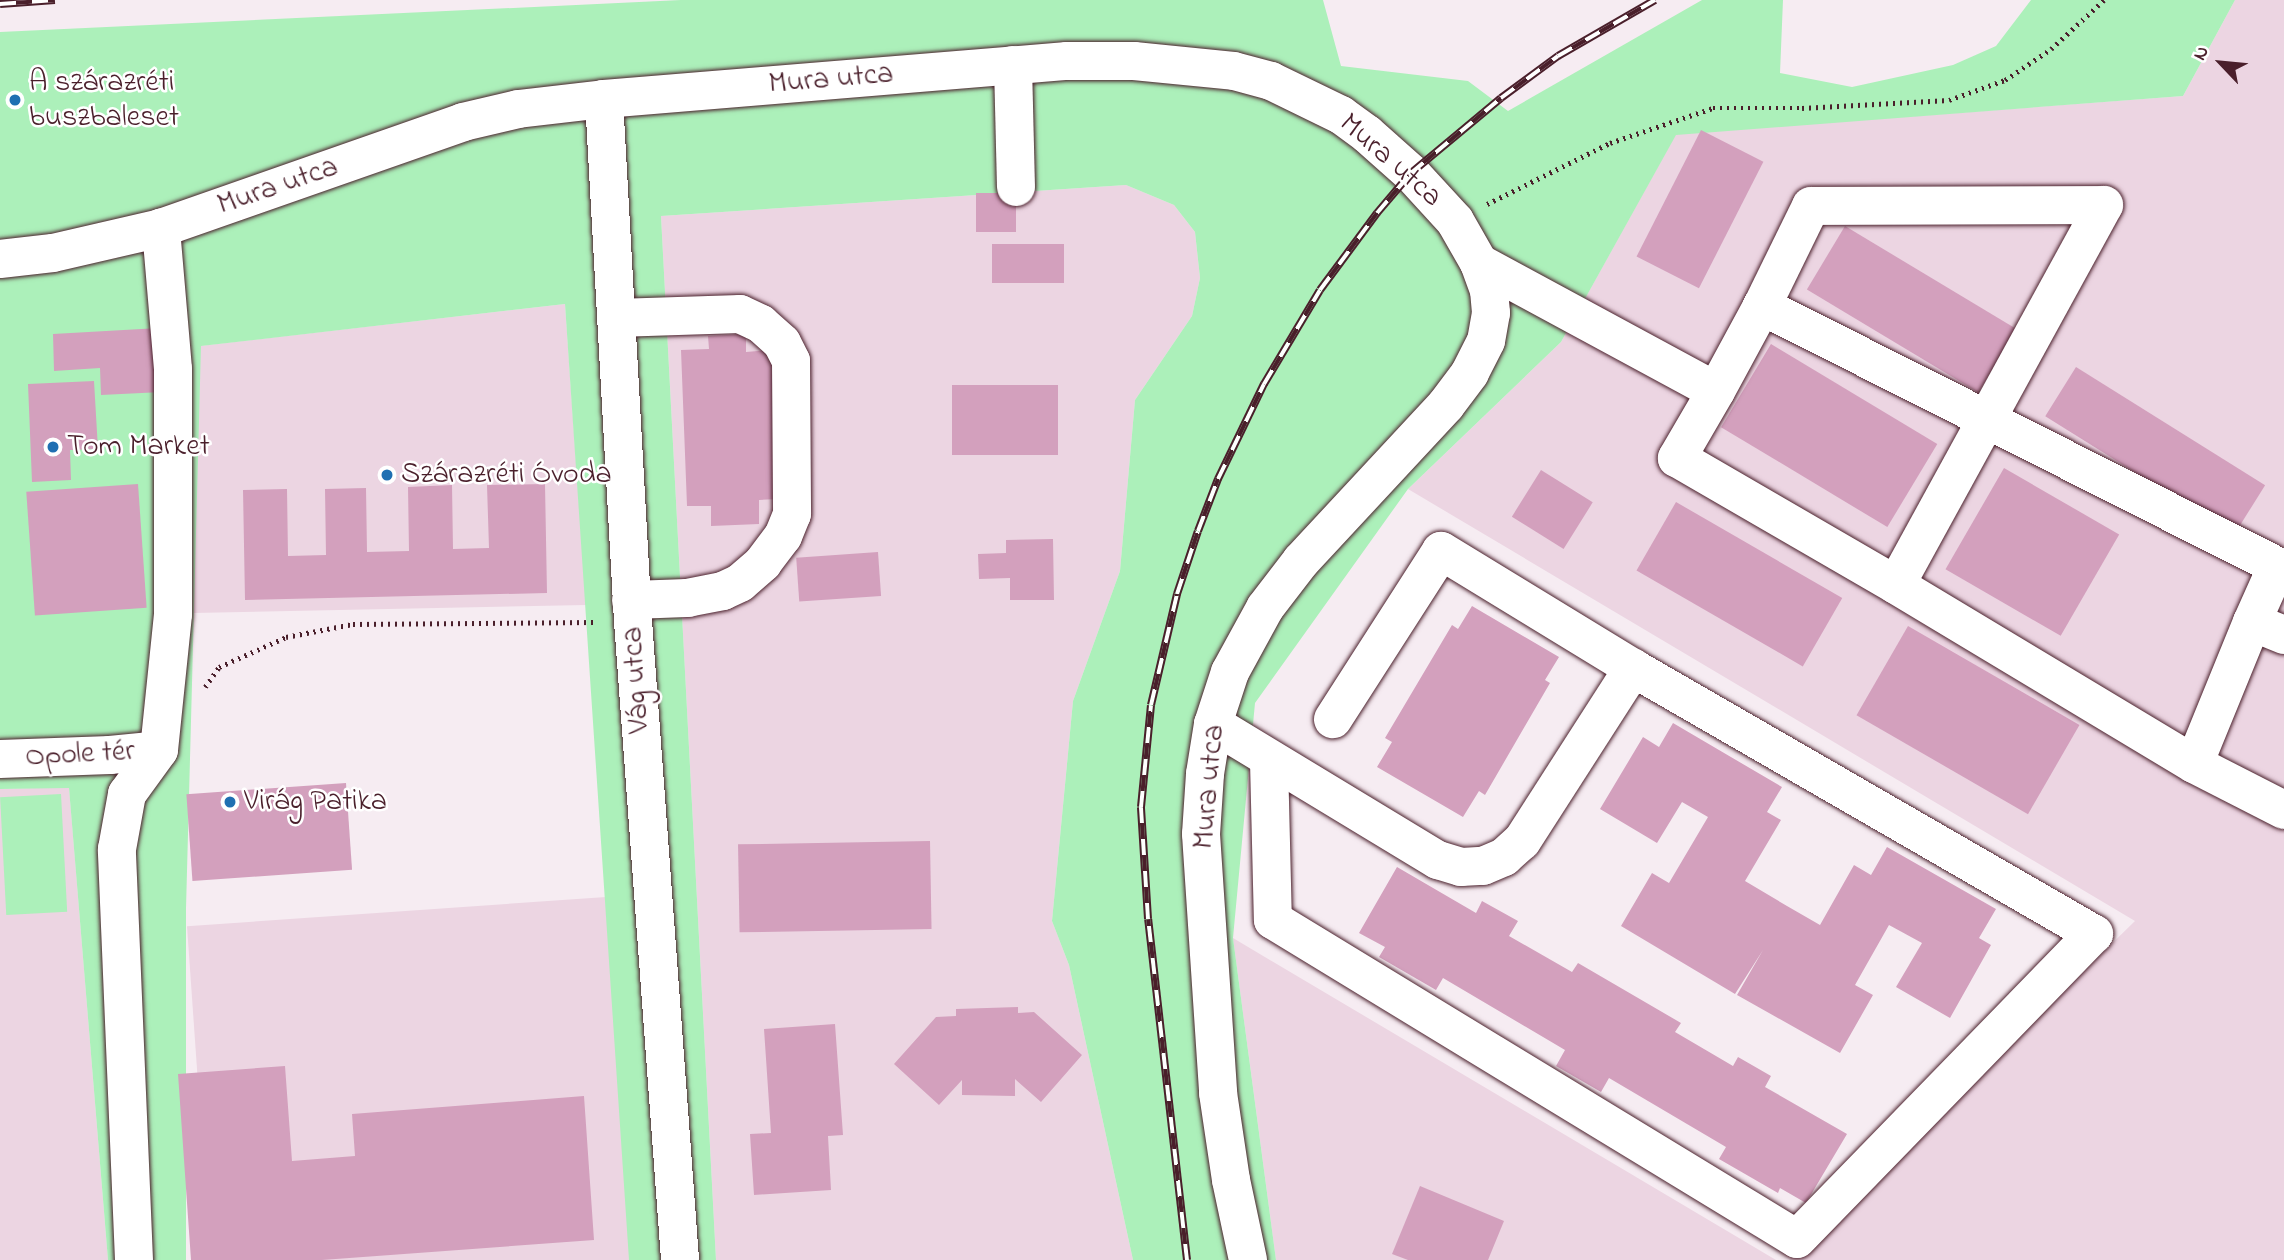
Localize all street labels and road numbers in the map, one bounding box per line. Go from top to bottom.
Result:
street label: Mura utca [767,57,895,103]
street label: Mura utca [1331,106,1449,216]
street label: Mura utca [213,150,343,224]
street label: Vág utca [615,625,659,735]
street label: Mura utca [1187,723,1233,851]
street label: Opole tér [24,734,136,776]

